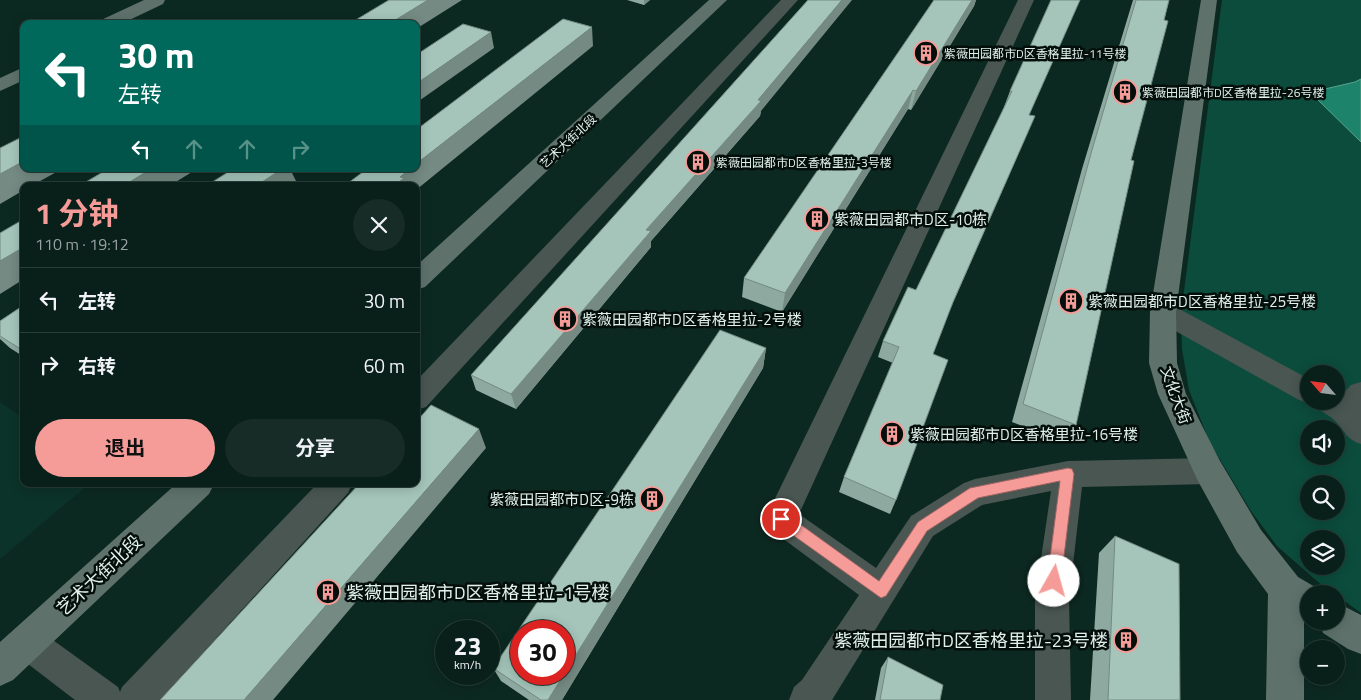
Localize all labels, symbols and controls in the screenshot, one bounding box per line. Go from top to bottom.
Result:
text: 30 m [118,28,194,82]
icon: left [35,40,100,105]
building icon: 紫薇田园都市D区香格里拉-11号楼 [913,40,939,66]
place label: 紫薇田园都市D区香格里拉-11号楼 [944,44,1126,63]
text: 左转 [118,77,162,111]
building icon: 紫薇田园都市D区香格里拉-26号楼 [1112,79,1138,105]
place label: 紫薇田园都市D区香格里拉-26号楼 [1142,83,1324,102]
street label: 艺术大街北段 [535,109,601,173]
icon: left [127,135,155,163]
icon: ahead [180,135,208,163]
icon: ahead [233,135,261,163]
icon: right [286,135,314,163]
building icon: 紫薇田园都市D区香格里拉-3号楼 [685,149,711,175]
place label: 紫薇田园都市D区香格里拉-3号楼 [716,153,892,172]
text: 1 分钟 [35,190,118,236]
button: close [353,199,405,251]
building icon: 紫薇田园都市D区-10栋 [804,206,830,232]
place label: 紫薇田园都市D区-10栋 [834,208,987,231]
text: 110 m · 19:12 [35,232,129,256]
icon: left [35,286,63,314]
text: 左转 [78,286,116,315]
text: 30 m [364,286,405,315]
building icon: 紫薇田园都市D区香格里拉-25号楼 [1058,288,1084,314]
place label: 紫薇田园都市D区香格里拉-25号楼 [1088,290,1316,313]
building icon: 紫薇田园都市D区香格里拉-2号楼 [552,306,578,332]
place label: 紫薇田园都市D区香格里拉-2号楼 [582,308,802,331]
icon: right [35,351,63,379]
text: 右转 [78,351,116,380]
text: 60 m [364,351,405,380]
street label: 文化大街 [1155,363,1197,427]
north arrow [1300,365,1345,410]
map controls [1300,365,1345,685]
button: 退出 [35,419,215,477]
button: 分享 [225,419,405,477]
button: sound [1300,420,1345,465]
building icon: 紫薇田园都市D区香格里拉-16号楼 [879,421,905,447]
place label: 紫薇田园都市D区香格里拉-16号楼 [910,423,1138,446]
button: search [1300,475,1345,520]
building icon: 紫薇田园都市D区-9栋 [639,486,665,512]
place label: 紫薇田园都市D区-9栋 [489,488,634,511]
pin [760,498,802,540]
icon: arrive [767,505,795,533]
street label: 艺术大街北段 [50,528,148,622]
button: layers [1300,530,1345,575]
position arrow [1027,554,1079,606]
building icon: 紫薇田园都市D区香格里拉-1号楼 [315,579,341,605]
place label: 紫薇田园都市D区香格里拉-1号楼 [346,579,610,606]
button: + [1300,585,1345,630]
speed limit sign: 30 [510,620,575,685]
text: 23 [453,627,482,665]
place label: 紫薇田园都市D区香格里拉-23号楼 [834,627,1108,654]
building icon: 紫薇田园都市D区香格里拉-23号楼 [1113,627,1139,653]
button: − [1300,640,1345,685]
text: km/h [454,655,481,674]

